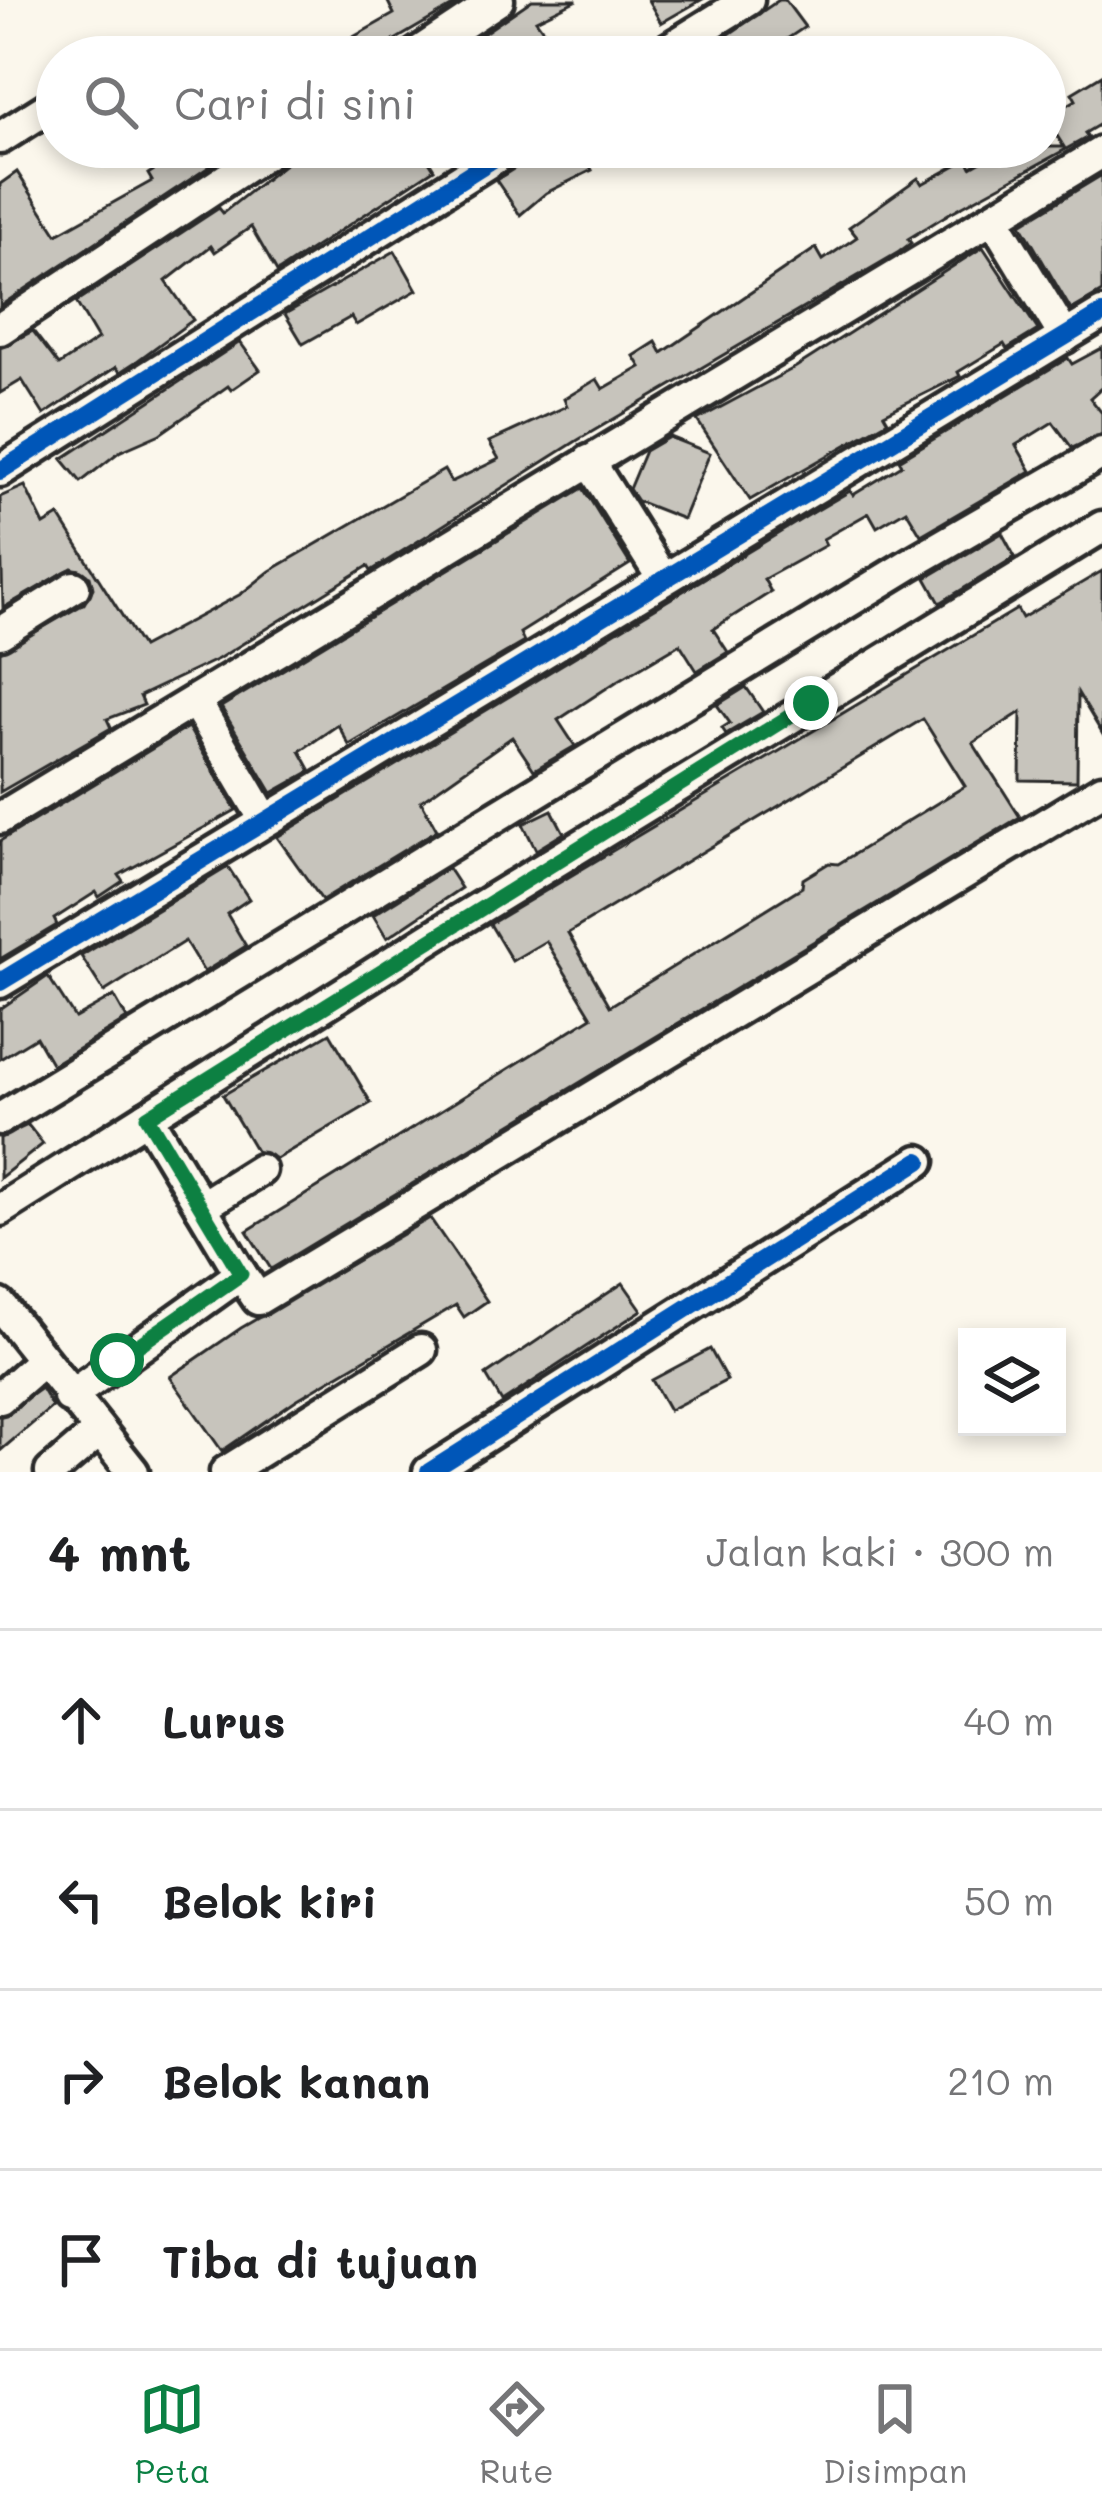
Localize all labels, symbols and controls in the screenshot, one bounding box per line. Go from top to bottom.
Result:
search box [36,36,1066,168]
icon: search [78,69,144,135]
text: Cari di sini [174,73,416,131]
route end [784,676,838,730]
map controls [958,1328,1066,1436]
button: layers [958,1328,1066,1436]
route start [90,1333,144,1387]
text: 4 mnt [48,1517,191,1584]
text: Jalan kaki · 300 m [706,1525,1054,1576]
icon: ahead [48,1687,114,1753]
text: Lurus [162,1691,286,1749]
text: 40 m [963,1694,1054,1745]
icon: left [48,1867,114,1933]
text: Belok kiri [162,1871,377,1929]
text: 50 m [964,1874,1054,1925]
icon: right [48,2047,114,2113]
text: Belok kanan [162,2051,430,2109]
text: 210 m [947,2054,1054,2105]
icon: arrive [48,2227,114,2293]
text: Tiba di tujuan [162,2231,478,2289]
tab: Peta [135,2376,210,2491]
tab: Rute [480,2376,554,2491]
tab: Disimpan [823,2376,967,2491]

